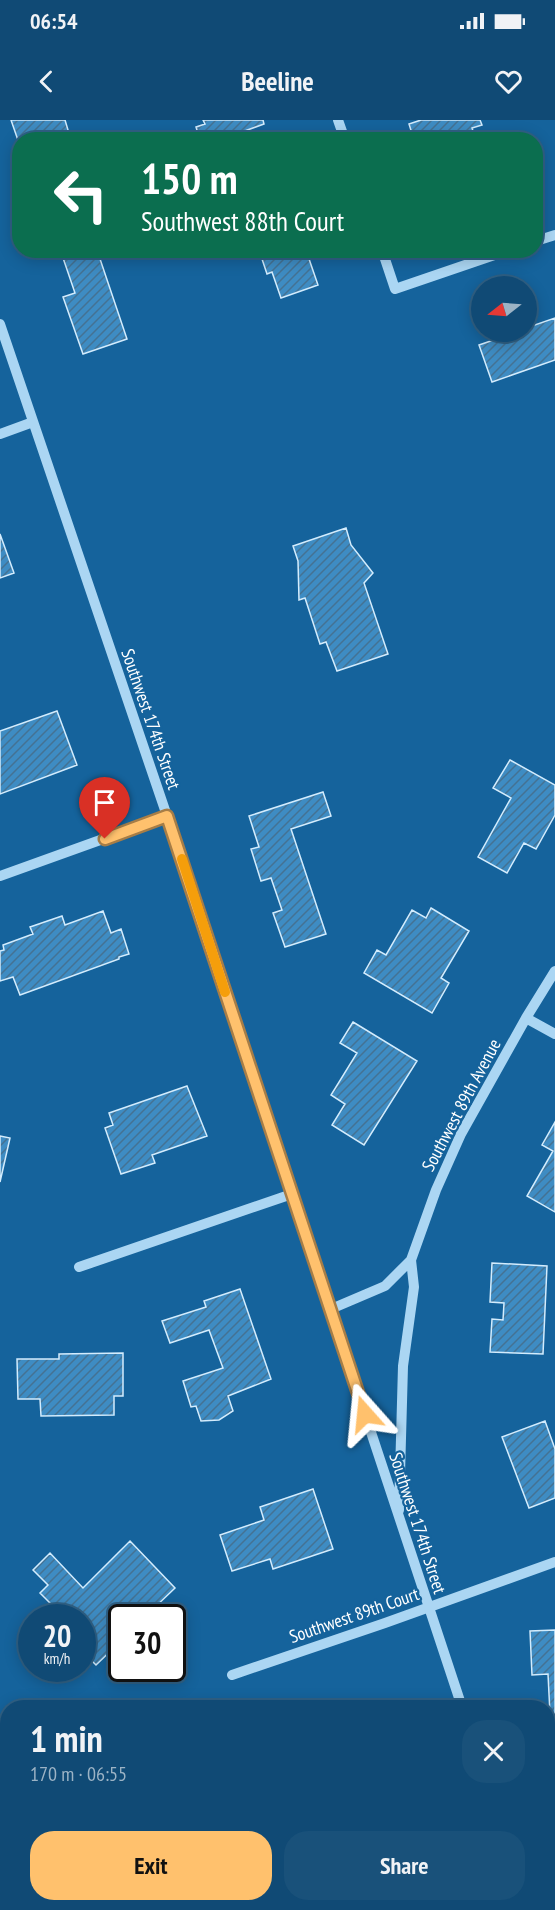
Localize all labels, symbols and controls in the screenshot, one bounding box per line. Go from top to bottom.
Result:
text: 06:54 [30,7,78,35]
text: Beeline [241,64,314,98]
icon: back [30,65,63,98]
icon: heart [492,65,525,98]
text: 150 m [141,151,238,206]
icon: left [42,156,120,234]
text: Southwest 88th Court [141,204,344,238]
north arrow [471,276,537,342]
map controls [471,276,537,342]
street label: Southwest 174th Street [116,646,186,792]
pin [79,777,130,839]
icon: arrive [88,786,121,819]
street label: Southwest 89th Avenue [416,1035,506,1175]
position arrow [333,1382,397,1446]
street label: Southwest 174th Street [384,1449,452,1597]
street label: Southwest 89th Court [286,1582,422,1648]
speed limit sign: 30 [108,1604,186,1682]
text: 20 [43,1616,71,1655]
text: km/h [44,1649,70,1668]
text: 1 min [30,1715,103,1762]
button: close [462,1720,525,1783]
text: 170 m · 06:55 [30,1761,127,1787]
button: Exit [30,1831,272,1900]
button: Share [284,1831,525,1900]

